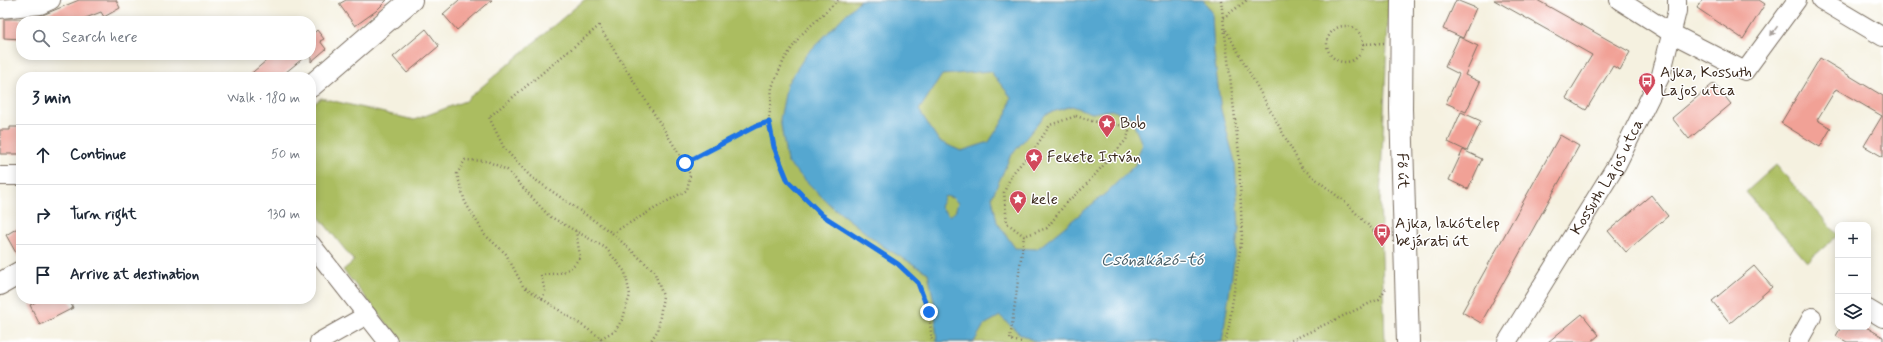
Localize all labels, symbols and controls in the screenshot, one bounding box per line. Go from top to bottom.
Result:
search box [16,16,316,60]
one-way arrow [1770,26,1778,37]
icon: search [30,27,52,49]
text: Search here [62,28,138,48]
place label: Ajka, Kossuth Lajos utca [1660,62,1752,101]
bus stop icon: Ajka, Kossuth Lajos utca [1637,71,1657,96]
text: 3 min [32,87,71,109]
text: Walk · 180 m [227,90,300,107]
place icon: Bob [1097,113,1117,138]
place label: Bob [1120,113,1146,134]
street label: Kossuth Lajos utca [1565,116,1648,239]
icon: ahead [32,144,54,166]
text: Continue [70,145,126,165]
text: 50 m [271,146,300,163]
place icon: Fekete István [1024,147,1044,172]
place label: Fekete István [1047,147,1141,168]
street label: Fő út [1392,153,1414,190]
route start [676,154,694,172]
place icon: kele [1008,189,1028,214]
place label: kele [1031,189,1058,210]
icon: right [32,204,54,226]
text: Turn right [70,205,137,225]
text: 130 m [267,206,300,223]
place label: Ajka, lakótelep bejárati út [1395,213,1500,252]
bus stop icon: Ajka, lakótelep bejárati út [1372,222,1392,247]
map controls [1835,222,1871,330]
button: + [1835,222,1871,258]
water label: Csónakázó-tó [1101,249,1204,271]
button: − [1835,258,1871,294]
icon: arrive [32,264,54,286]
text: Arrive at destination [70,265,199,285]
button: layers [1835,294,1871,330]
route end [920,303,938,321]

